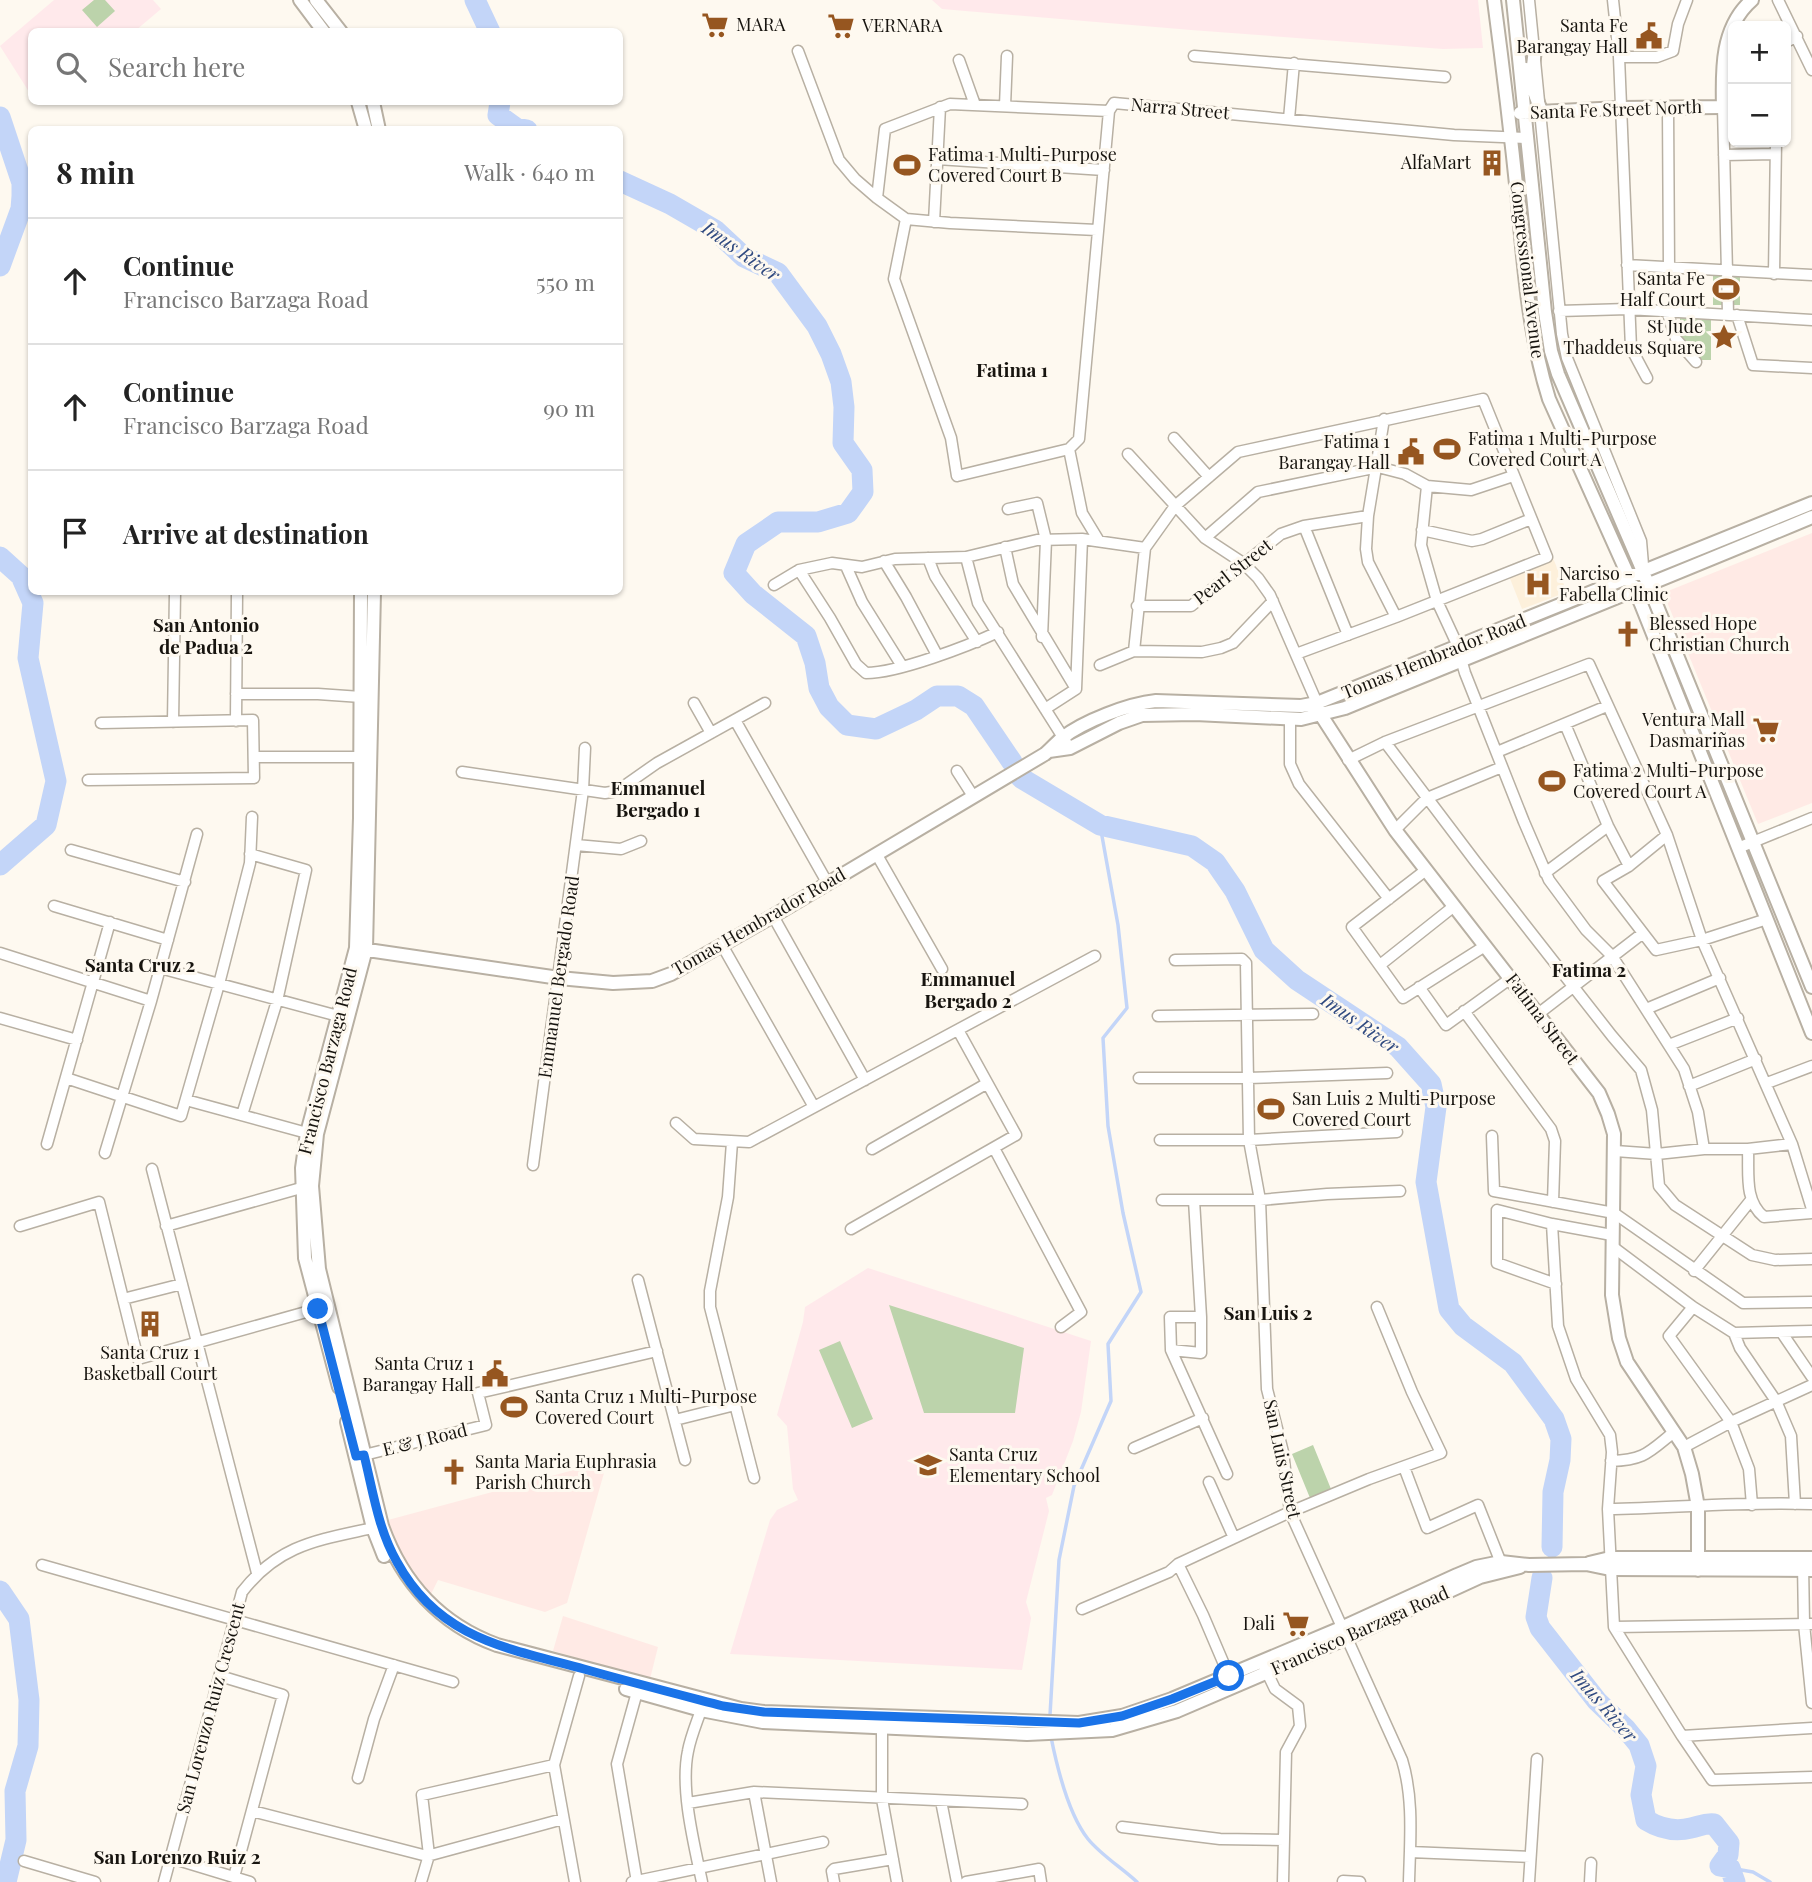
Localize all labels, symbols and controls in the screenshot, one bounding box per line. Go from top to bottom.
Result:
supermarket icon: MARA [700,10,730,40]
supermarket icon: VERNARA [826,11,856,41]
place label: MARA [736,12,786,36]
place label: VERNARA [861,13,943,37]
place label: Santa Fe Barangay Hall [1516,13,1628,58]
public building icon: Santa Fe Barangay Hall [1634,21,1664,51]
map controls [1728,21,1791,147]
button: + [1728,21,1791,84]
search box [28,28,623,105]
icon: search [52,48,90,86]
text: Search here [108,49,245,84]
button: − [1728,84,1791,147]
street label: Narra Street [1130,92,1231,124]
street label: Santa Fe Street North [1530,94,1703,124]
place label: Fatima 1 Multi-Purpose Covered Court B [928,142,1117,187]
building icon: AlfaMart [1477,148,1507,178]
sports icon: Fatima 1 Multi-Purpose Covered Court B [892,150,922,180]
place label: AlfaMart [1400,150,1472,174]
text: 8 min [56,152,135,192]
text: Walk · 640 m [464,156,595,187]
street label: Congressional Avenue [1505,180,1551,360]
water label: Imus River [697,213,786,287]
text: Continue [123,248,234,283]
icon: ahead [56,262,94,300]
text: 550 m [536,266,595,297]
place label: Santa Fe Half Court [1620,266,1706,311]
sports icon: Santa Fe Half Court [1711,274,1741,304]
text: Francisco Barzaga Road [123,283,369,314]
place label: St Jude Thaddeus Square [1563,314,1703,359]
place icon: St Jude Thaddeus Square [1709,322,1739,352]
district label: Fatima 1 [976,356,1048,382]
text: Continue [123,374,234,409]
icon: ahead [56,388,94,426]
text: 90 m [543,392,595,423]
text: Francisco Barzaga Road [123,409,369,440]
place label: Fatima 1 Multi-Purpose Covered Court A [1468,426,1657,471]
place label: Fatima 1 Barangay Hall [1278,429,1390,474]
sports icon: Fatima 1 Multi-Purpose Covered Court A [1432,434,1462,464]
public building icon: Fatima 1 Barangay Hall [1396,437,1426,467]
icon: arrive [56,514,94,552]
text: Arrive at destination [123,516,369,551]
street label: Pearl Street [1188,532,1277,610]
place label: Narciso - Fabella Clinic [1559,561,1669,606]
hospital icon: Narciso - Fabella Clinic [1523,569,1553,599]
street label: Tomas Hembrador Road [1338,608,1530,704]
district label: San Antonio de Padua 2 [153,611,259,659]
place label: Blessed Hope Christian Church [1649,611,1790,656]
church icon: Blessed Hope Christian Church [1613,619,1643,649]
place label: Ventura Mall Dasmariñas [1641,707,1745,752]
supermarket icon: Ventura Mall Dasmariñas [1751,715,1781,745]
place label: Fatima 2 Multi-Purpose Covered Court A [1573,758,1764,803]
sports icon: Fatima 2 Multi-Purpose Covered Court A [1537,766,1567,796]
district label: Emmanuel Bergado 1 [611,774,706,822]
street label: Tomas Hembrador Road [667,861,850,981]
street label: Emmanuel Bergado Road [532,874,584,1080]
district label: Santa Cruz 2 [85,951,195,977]
district label: Fatima 2 [1552,956,1626,982]
street label: Francisco Barzaga Road [292,964,362,1157]
district label: Emmanuel Bergado 2 [921,965,1016,1013]
street label: Fatima Street [1501,968,1585,1069]
water label: Imus River [1316,985,1405,1059]
place label: San Luis 2 Multi-Purpose Covered Court [1292,1086,1496,1131]
sports icon: San Luis 2 Multi-Purpose Covered Court [1256,1094,1286,1124]
route end [302,1293,333,1324]
district label: San Luis 2 [1223,1299,1313,1325]
building icon: Santa Cruz 1 Basketball Court [135,1309,165,1339]
place label: Santa Cruz 1 Basketball Court [83,1340,218,1385]
place label: Santa Cruz 1 Barangay Hall [362,1351,474,1396]
public building icon: Santa Cruz 1 Barangay Hall [480,1359,510,1389]
place label: Santa Cruz 1 Multi-Purpose Covered Court [535,1384,757,1429]
sports icon: Santa Cruz 1 Multi-Purpose Covered Court [499,1392,529,1422]
street label: San Luis Street [1259,1397,1307,1521]
street label: E & J Road [380,1417,470,1461]
place label: Santa Cruz Elementary School [949,1442,1100,1487]
place label: Santa Maria Euphrasia Parish Church [475,1449,657,1494]
school or university icon: Santa Cruz Elementary School [913,1450,943,1480]
church icon: Santa Maria Euphrasia Parish Church [439,1457,469,1487]
street label: Francisco Barzaga Road [1267,1580,1453,1680]
street label: San Lorenzo Ruiz Crescent [170,1599,250,1816]
supermarket icon: Dali [1281,1609,1311,1639]
place label: Dali [1243,1611,1275,1635]
route start [1213,1660,1244,1691]
water label: Imus River [1565,1661,1644,1747]
district label: San Lorenzo Ruiz 2 [93,1843,261,1869]

